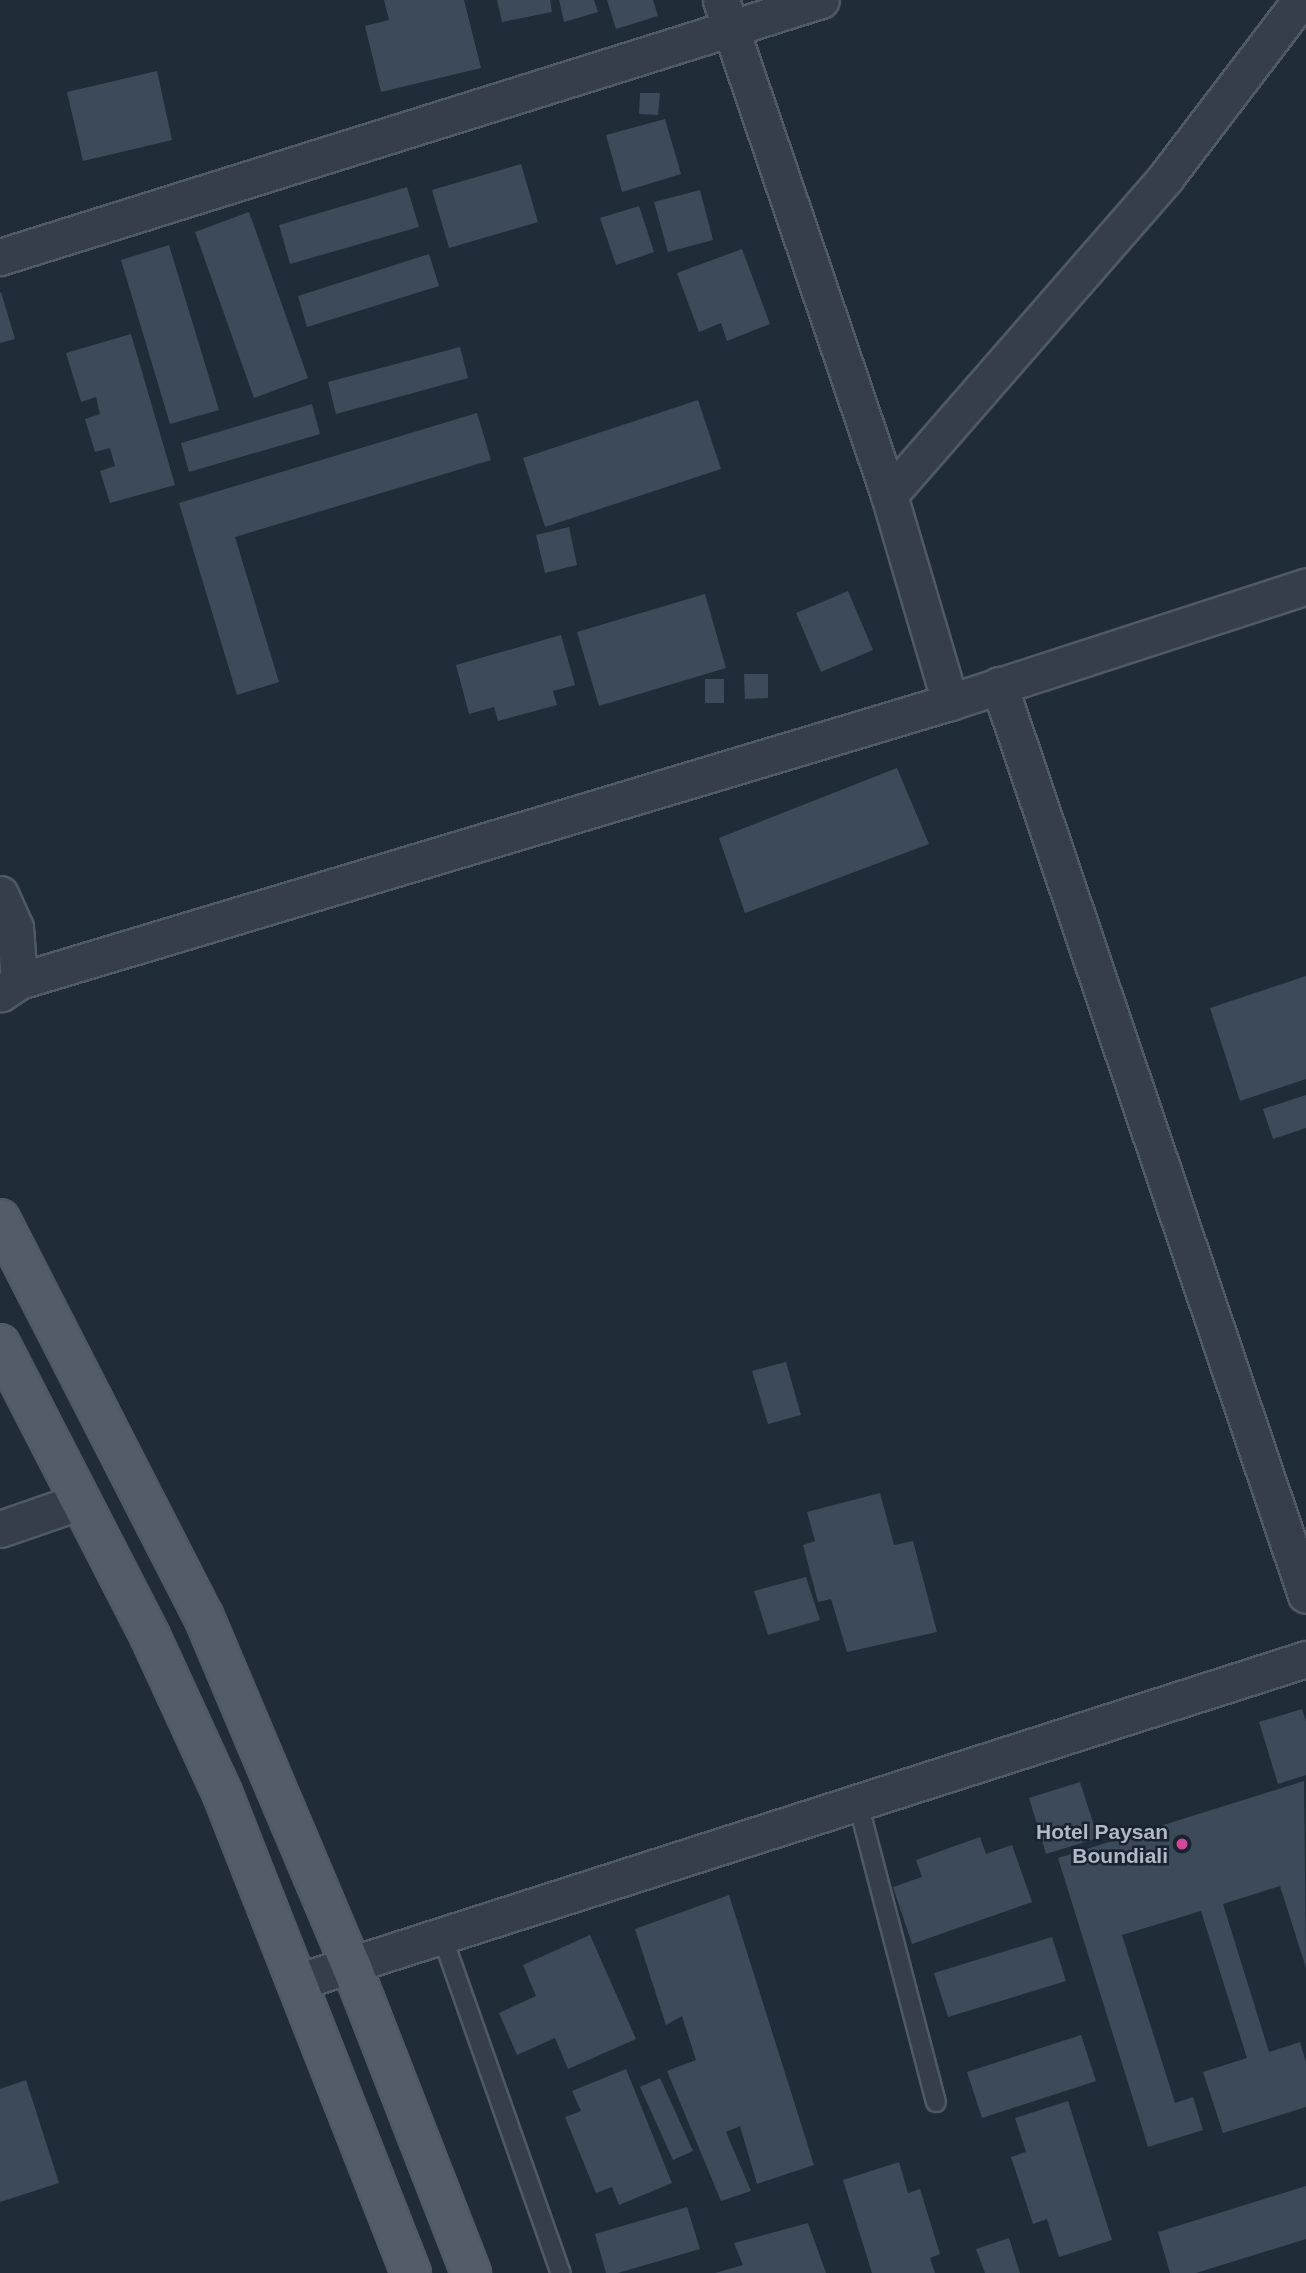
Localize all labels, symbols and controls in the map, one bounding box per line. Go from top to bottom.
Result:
place label: Hotel Paysan Boundiali [1036,1819,1168,1869]
marker: Hotel Paysan Boundiali [1174,1836,1190,1852]

